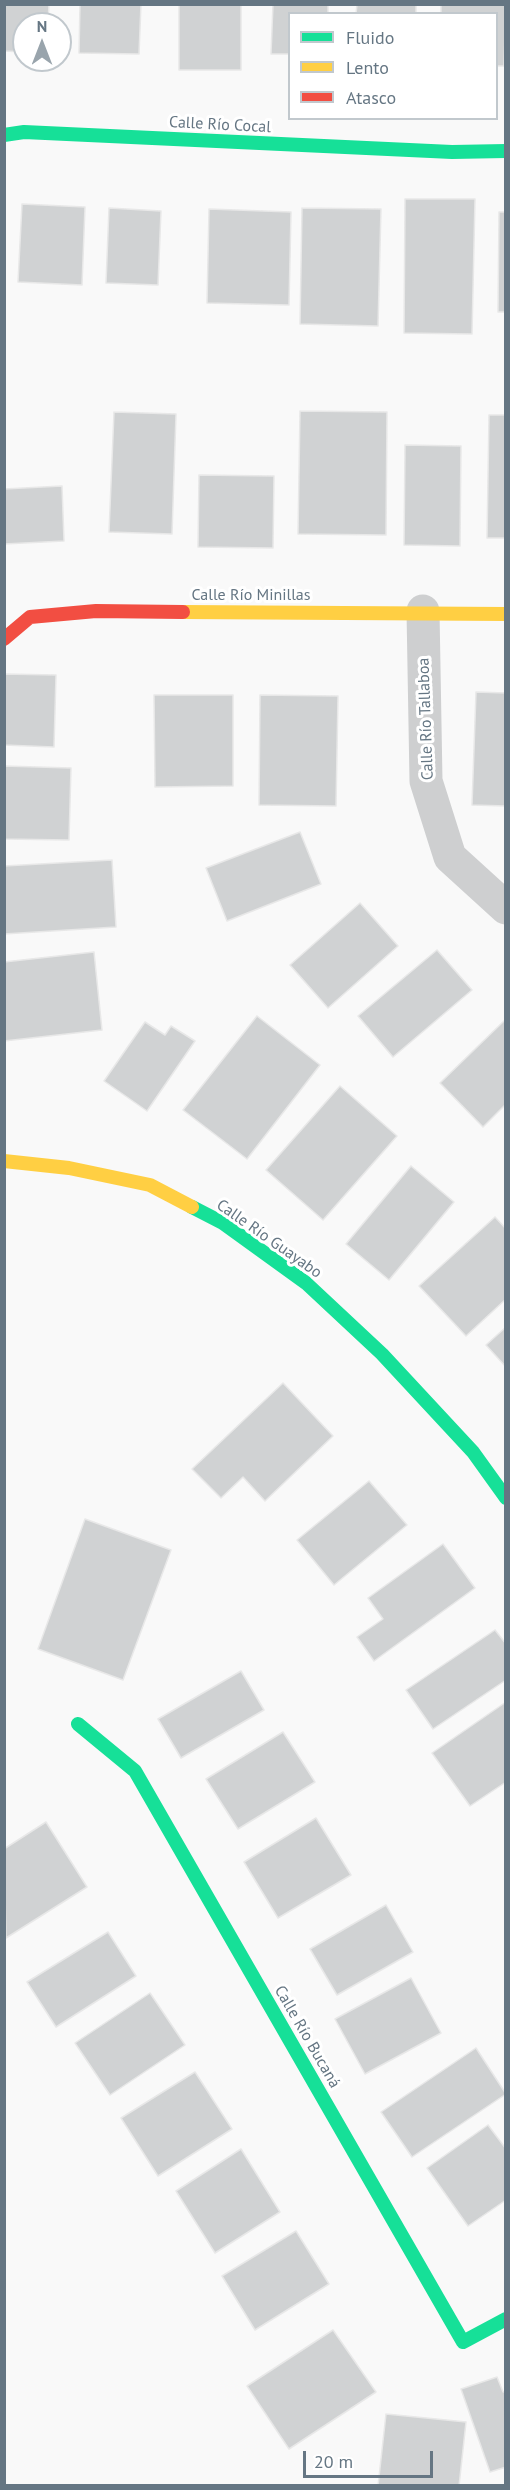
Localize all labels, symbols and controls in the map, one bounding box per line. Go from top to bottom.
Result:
north arrow [12,12,72,72]
legend [288,12,498,120]
text: N [37,16,47,36]
text: Fluido [346,26,394,49]
text: Lento [346,56,389,79]
text: Atasco [346,86,396,109]
street label: Calle Río Cocal [169,113,271,137]
street label: Calle Río Minillas [191,585,311,605]
street label: Calle Río Tallaboa [414,657,438,781]
street label: Calle Río Guayabo [213,1196,325,1282]
street label: Calle Río Bucaná [270,1982,344,2092]
scale bar [306,2439,436,2477]
text: 20 m [314,2450,353,2473]

